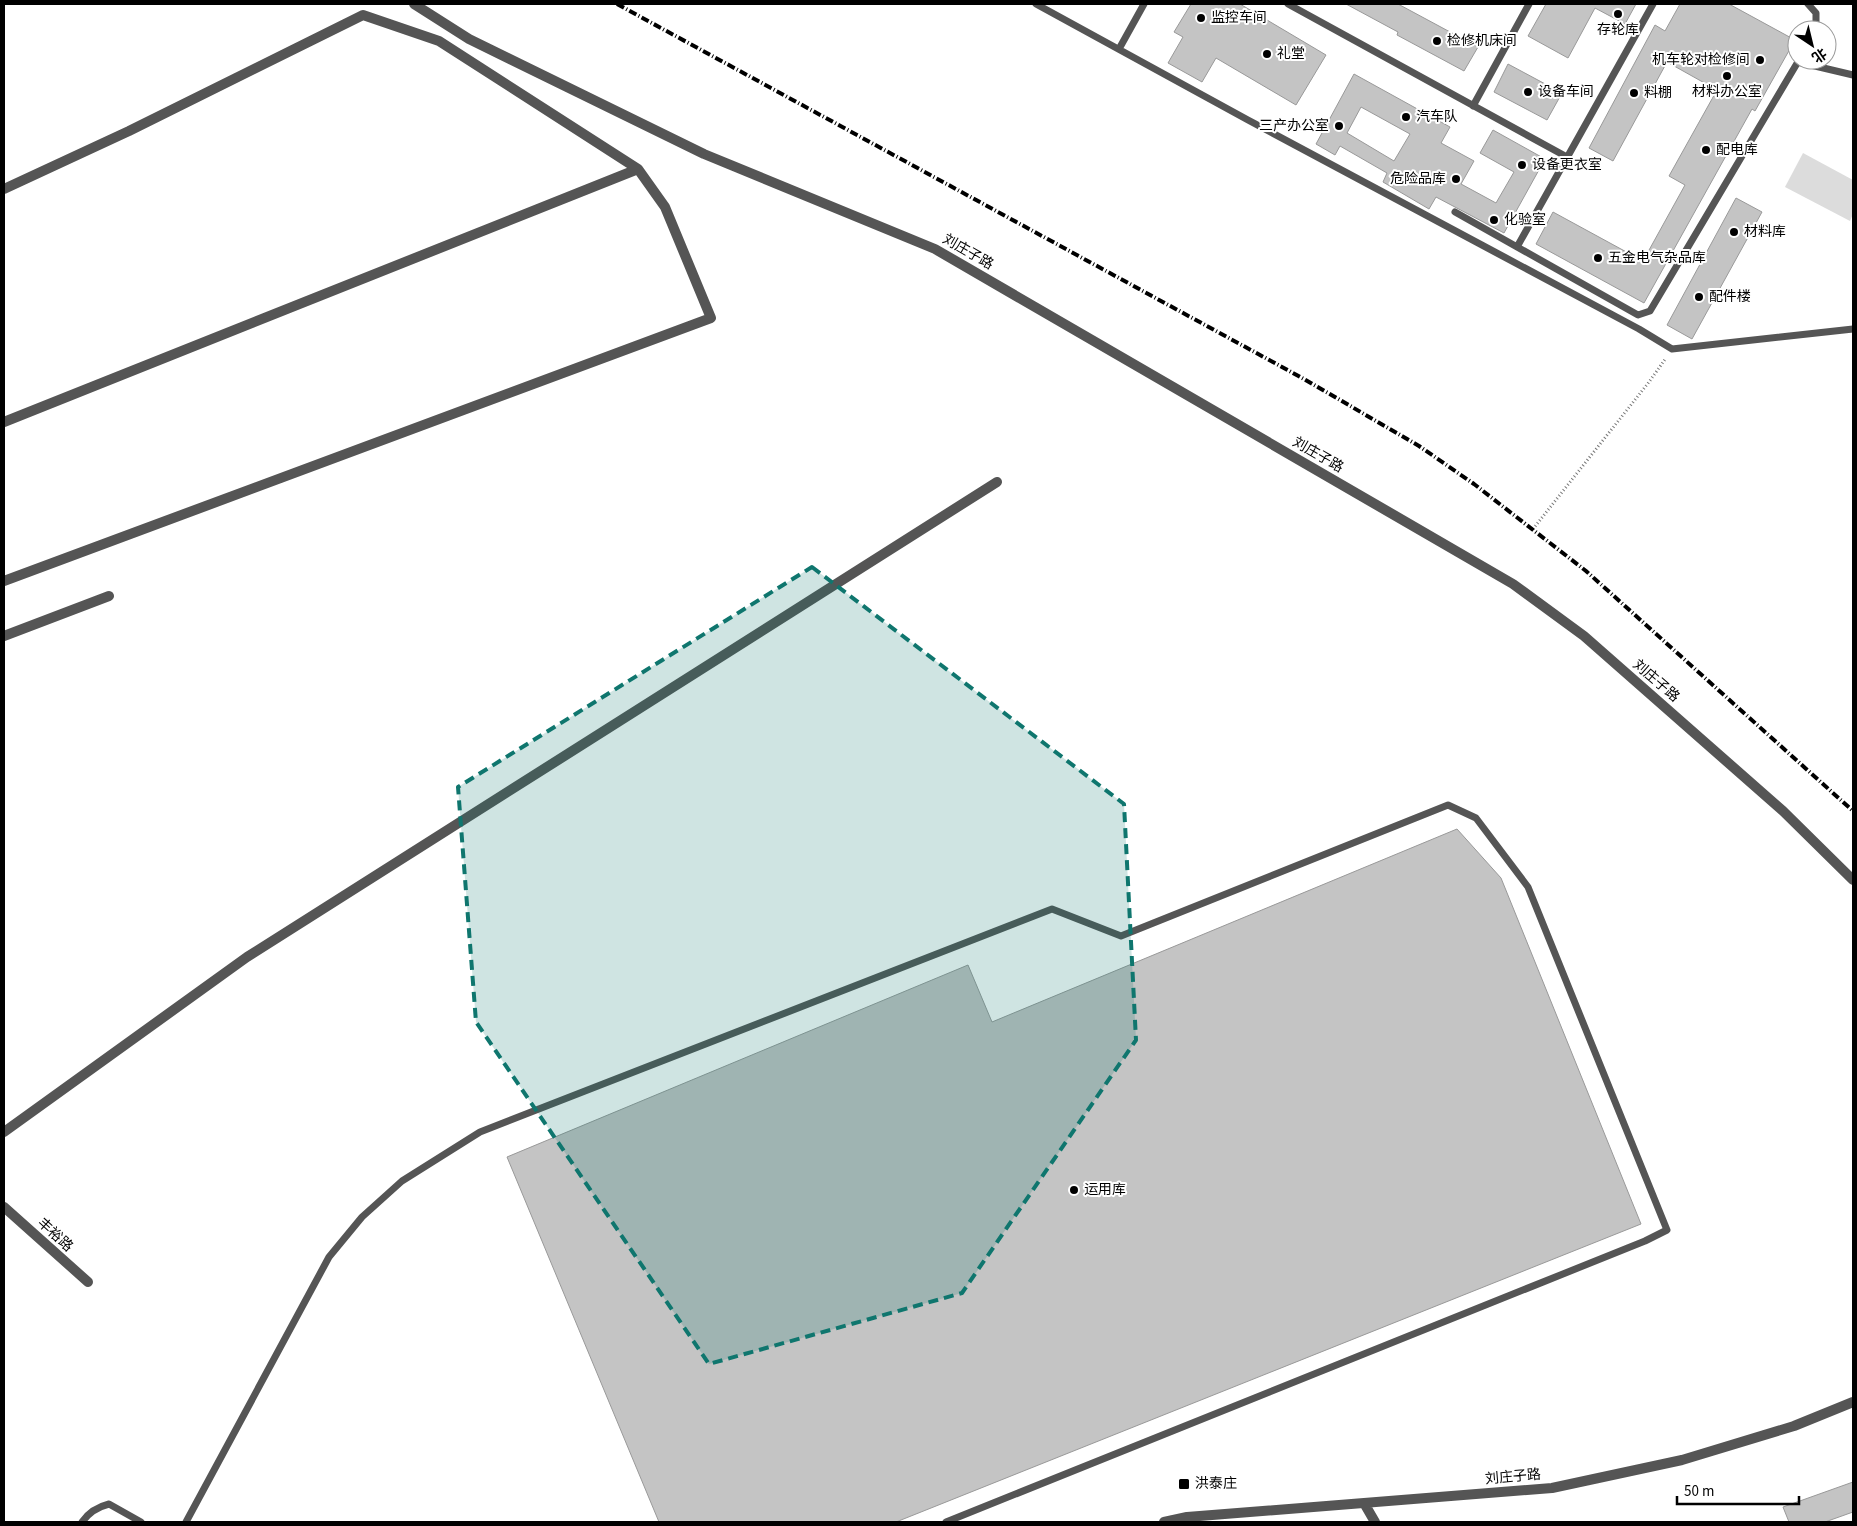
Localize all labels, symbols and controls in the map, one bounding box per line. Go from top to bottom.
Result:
place label: 监控车间 [1211,8,1267,28]
marker: 存轮库 [1612,8,1624,20]
marker: 监控车间 [1195,12,1207,24]
place label: 存轮库 [1597,20,1639,40]
north arrow [1787,20,1837,70]
place label: 检修机床间 [1447,31,1517,51]
marker: 检修机床间 [1431,35,1443,47]
text: 北 [1807,43,1830,67]
place label: 礼堂 [1277,44,1305,64]
marker: 礼堂 [1261,48,1273,60]
place label: 机车轮对检修间 [1652,50,1750,70]
marker: 机车轮对检修间 [1754,54,1766,66]
marker: 材料办公室 [1721,70,1733,82]
place label: 设备车间 [1538,82,1594,102]
place label: 材料办公室 [1692,82,1762,102]
place label: 料棚 [1644,83,1672,103]
marker: 设备车间 [1522,86,1534,98]
marker: 料棚 [1628,87,1640,99]
place label: 汽车队 [1416,107,1458,127]
marker: 汽车队 [1400,111,1412,123]
place label: 三产办公室 [1259,116,1329,136]
marker: 三产办公室 [1333,120,1345,132]
place label: 配电库 [1716,140,1758,160]
marker: 配电库 [1700,144,1712,156]
place label: 设备更衣室 [1532,155,1602,175]
marker: 设备更衣室 [1516,159,1528,171]
place label: 危险品库 [1390,169,1446,189]
marker: 危险品库 [1450,173,1462,185]
place label: 化验室 [1504,210,1546,230]
marker: 化验室 [1488,214,1500,226]
place label: 材料库 [1744,222,1786,242]
marker: 材料库 [1728,226,1740,238]
street label: 刘庄子路 [939,229,997,275]
place label: 五金电气杂品库 [1608,248,1706,268]
marker: 五金电气杂品库 [1592,252,1604,264]
place label: 配件楼 [1709,287,1751,307]
marker: 配件楼 [1693,291,1705,303]
street label: 刘庄子路 [1289,432,1347,478]
street label: 刘庄子路 [1628,655,1684,707]
place label: 运用库 [1084,1180,1126,1200]
marker: 运用库 [1068,1184,1080,1196]
street label: 丰裕路 [33,1214,77,1256]
street label: 刘庄子路 [1484,1465,1542,1489]
place label: 洪泰庄 [1195,1474,1237,1494]
scale bar [1677,1474,1800,1506]
marker: 洪泰庄 [1177,1477,1191,1491]
text: 50 m [1684,1481,1714,1502]

